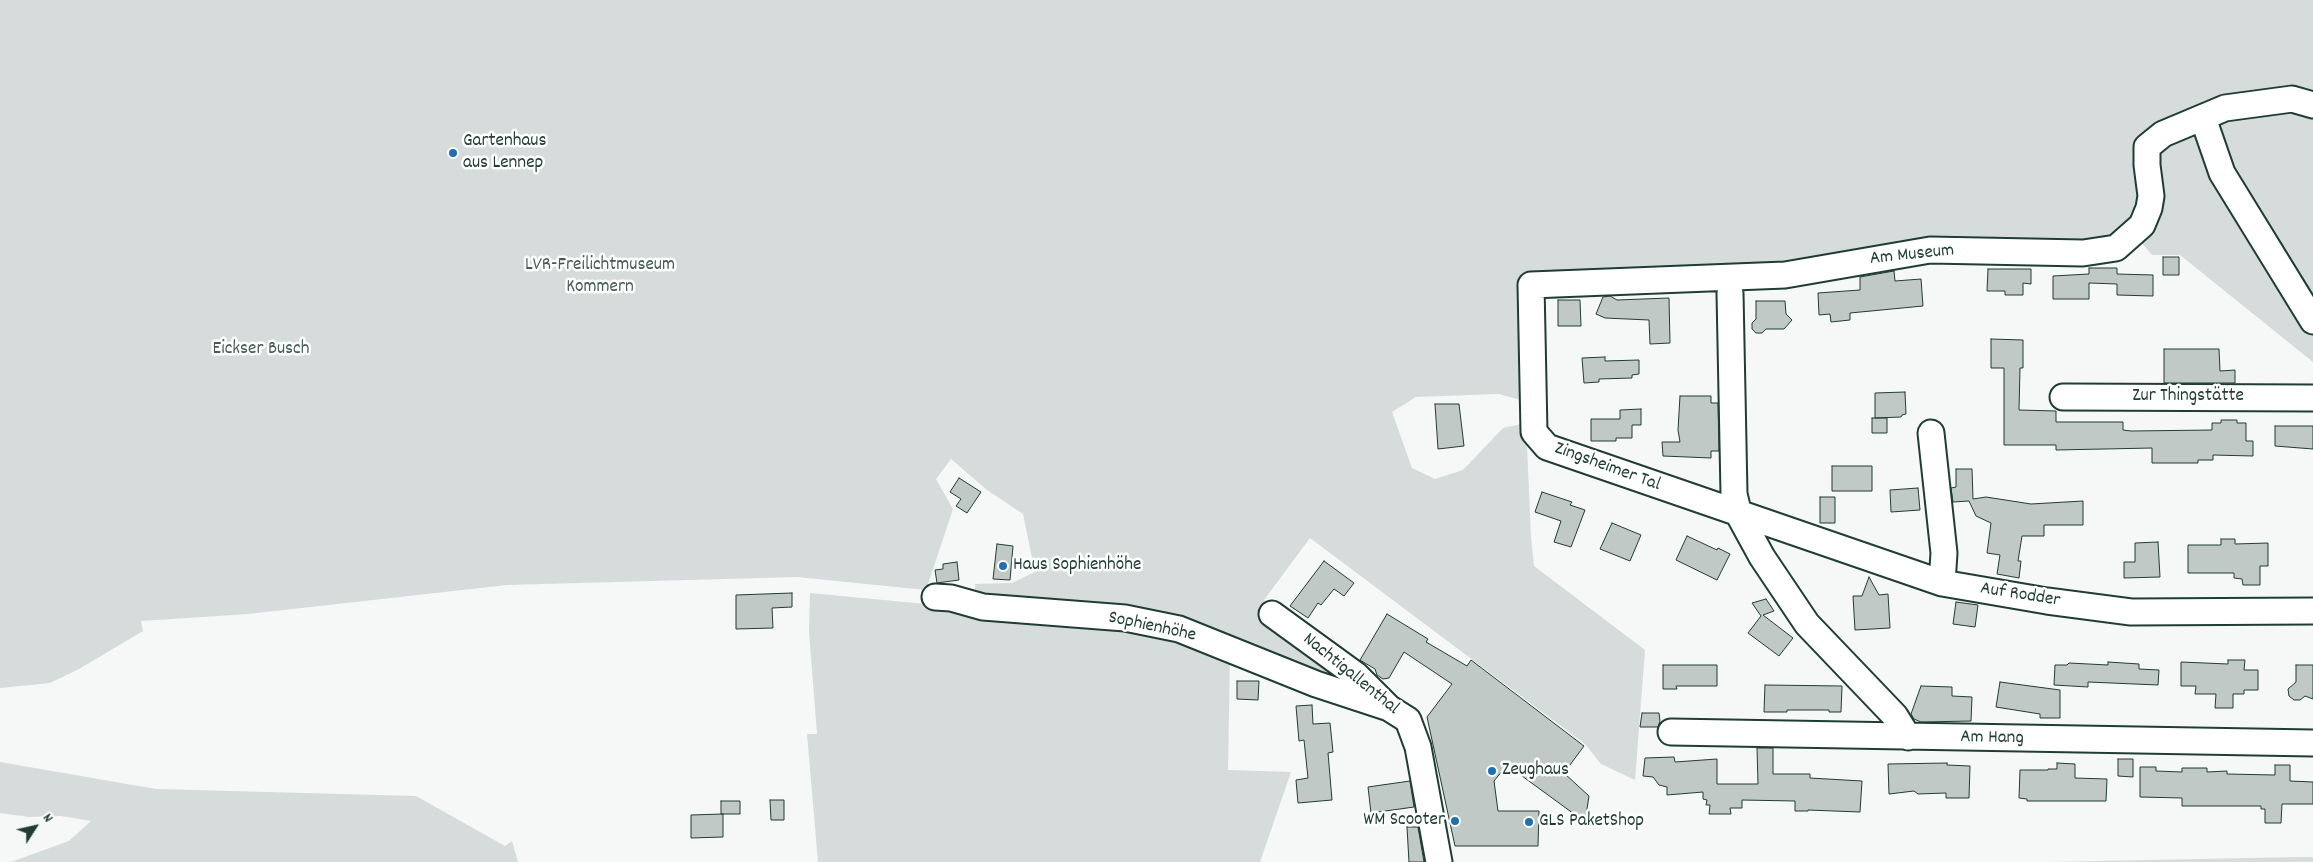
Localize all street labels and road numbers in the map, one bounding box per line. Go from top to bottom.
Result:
street label: Am Museum [1869,240,1955,272]
street label: Zur Thingstätte [2132,386,2244,408]
street label: Zingsheimer Tal [1551,438,1663,498]
street label: Auf Rodder [1978,578,2062,614]
street label: Sophienhöhe [1106,608,1198,648]
street label: Nachtigallenthal [1297,629,1403,721]
street label: Am Hang [1960,727,2024,751]

